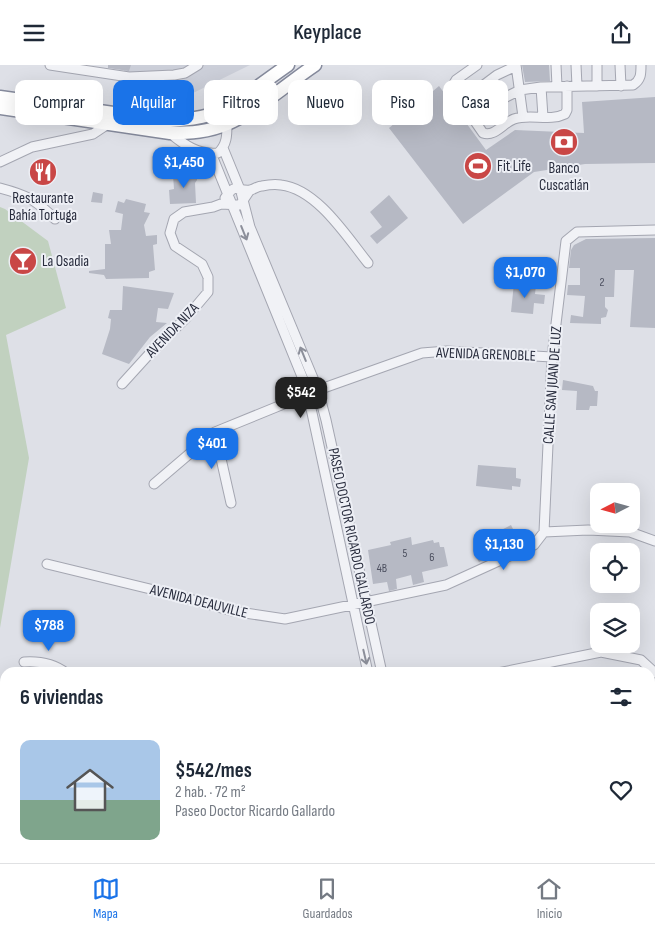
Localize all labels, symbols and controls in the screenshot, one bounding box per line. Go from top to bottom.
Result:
icon: menu [20,19,48,47]
text: Keyplace [293,19,362,46]
icon: share [607,19,635,47]
chip: Comprar [15,80,103,125]
chip: Alquilar [113,80,194,125]
chip: Filtros [204,80,278,125]
chip: Nuevo [288,80,362,125]
chip: Piso [372,80,433,125]
chip: Casa [443,80,508,125]
bank icon: Banco Cuscatlán [549,127,579,157]
pin: $1,450 [143,147,225,189]
sports icon: Fit Life [463,151,493,181]
text: $1,450 [164,153,204,172]
restaurant icon: Restaurante Bahía Tortuga [28,157,58,187]
place label: Fit Life [497,157,531,176]
place label: Banco Cuscatlán [539,159,589,195]
place label: Restaurante Bahía Tortuga [9,189,77,225]
one-way arrow [240,225,249,240]
bar icon: La Osadia [8,246,38,276]
place label: La Osadia [42,252,89,271]
pin: $1,070 [484,257,566,299]
text: $1,070 [505,263,545,282]
house number: 2 [600,275,605,290]
street label: AVENIDA NIZA [141,299,204,362]
street label: CALLE SAN JUAN DE LUZ [539,326,566,445]
street label: AVENIDA GRENOBLE [435,343,536,366]
one-way arrow [297,347,307,362]
pin: $542 [271,377,331,419]
text: $542 [286,383,316,402]
pin: $401 [182,427,242,470]
text: $401 [197,434,227,453]
street label: PASEO DOCTOR RICARDO GALLARDO [323,446,380,626]
north arrow [590,483,640,533]
map controls [590,483,640,653]
pin: $1,130 [463,529,545,571]
text: $1,130 [484,535,524,554]
button: locate [590,543,640,593]
house number: 5 [403,546,408,561]
house number: 6 [429,550,435,565]
house number: 4B [377,561,387,576]
street label: AVENIDA DEAUVILLE [147,580,250,623]
button: layers [590,603,640,653]
pin: $788 [19,609,79,652]
text: $788 [34,616,64,635]
one-way arrow [361,648,370,664]
icon: filters [607,683,635,711]
text: 6 viviendas [20,685,103,710]
text: $542/mes [175,758,252,783]
icon: home [60,760,120,820]
icon: heart [607,776,635,804]
text: 2 hab. · 72 m² [175,783,246,802]
text: Paseo Doctor Ricardo Gallardo [175,802,335,821]
tab: Mapa [92,875,120,922]
tab: Guardados [303,875,352,922]
tab: Inicio [535,875,563,922]

